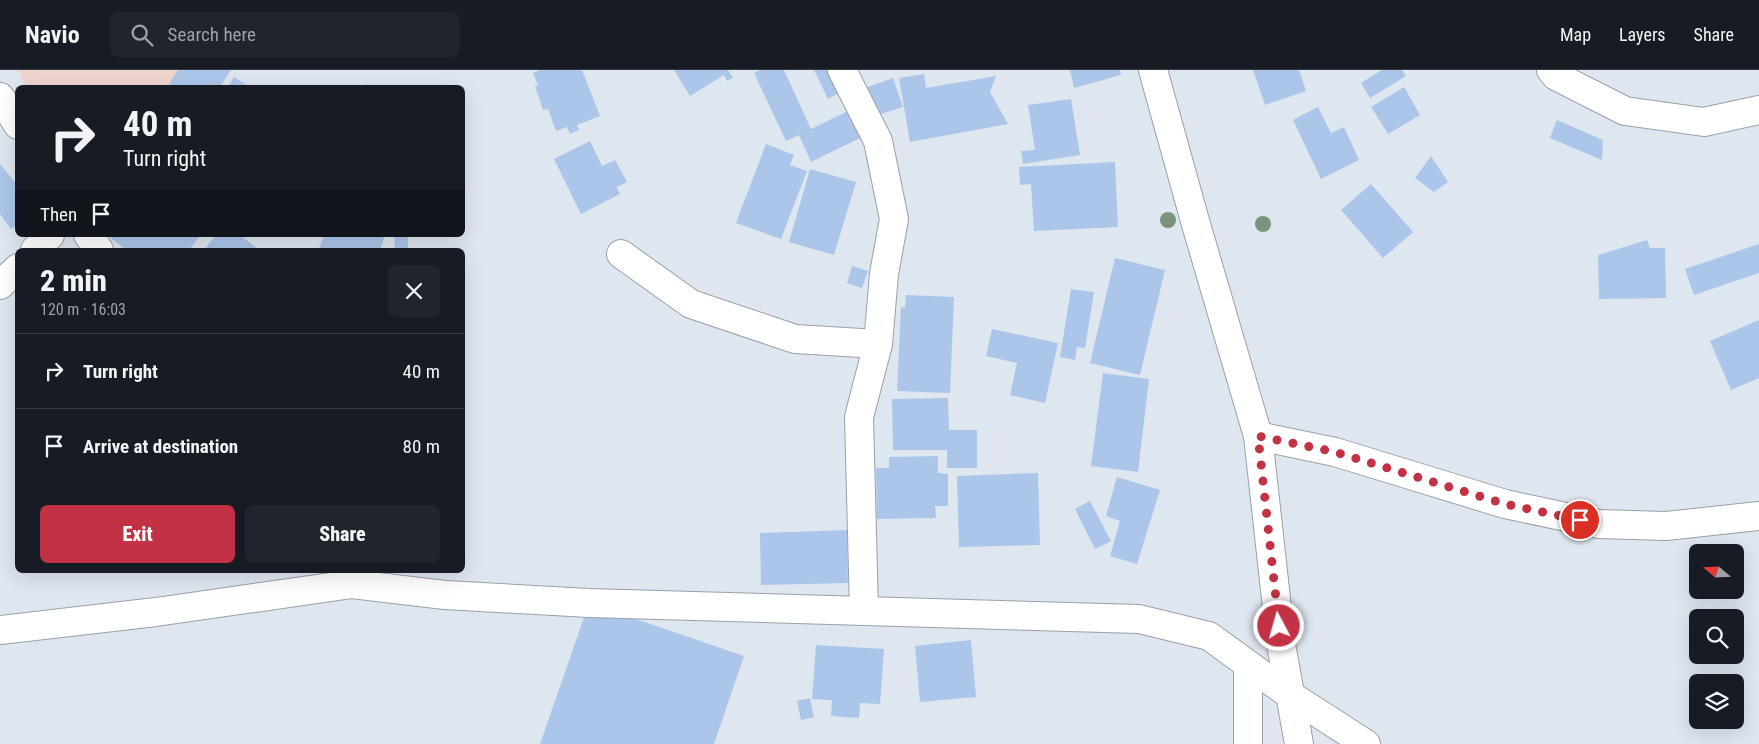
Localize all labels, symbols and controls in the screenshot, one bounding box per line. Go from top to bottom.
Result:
search box [110,12,460,57]
text: Navio [25,21,80,49]
icon: search [128,21,156,49]
text: Search here [168,23,256,46]
text: Map [1560,24,1591,45]
text: Layers [1619,24,1666,45]
text: Share [1694,24,1734,45]
text: 40 m [123,104,192,145]
icon: right [40,105,105,170]
text: Turn right [123,146,206,171]
icon: arrive [87,200,115,228]
text: Then [40,203,77,226]
text: 2 min [40,263,107,298]
button: close [388,265,440,317]
text: 120 m · 16:03 [40,300,126,319]
icon: right [40,357,68,385]
text: Turn right [83,360,158,383]
text: 40 m [403,360,440,383]
icon: arrive [40,432,68,460]
text: Arrive at destination [83,435,238,458]
text: 80 m [403,435,440,458]
pin [1559,499,1601,541]
button: Exit [40,505,235,563]
button: Share [245,505,440,563]
icon: arrive [1566,506,1594,534]
north arrow [1689,544,1744,599]
map controls [1689,544,1744,729]
position arrow [1252,599,1304,651]
button: search [1689,609,1744,664]
button: layers [1689,674,1744,729]

